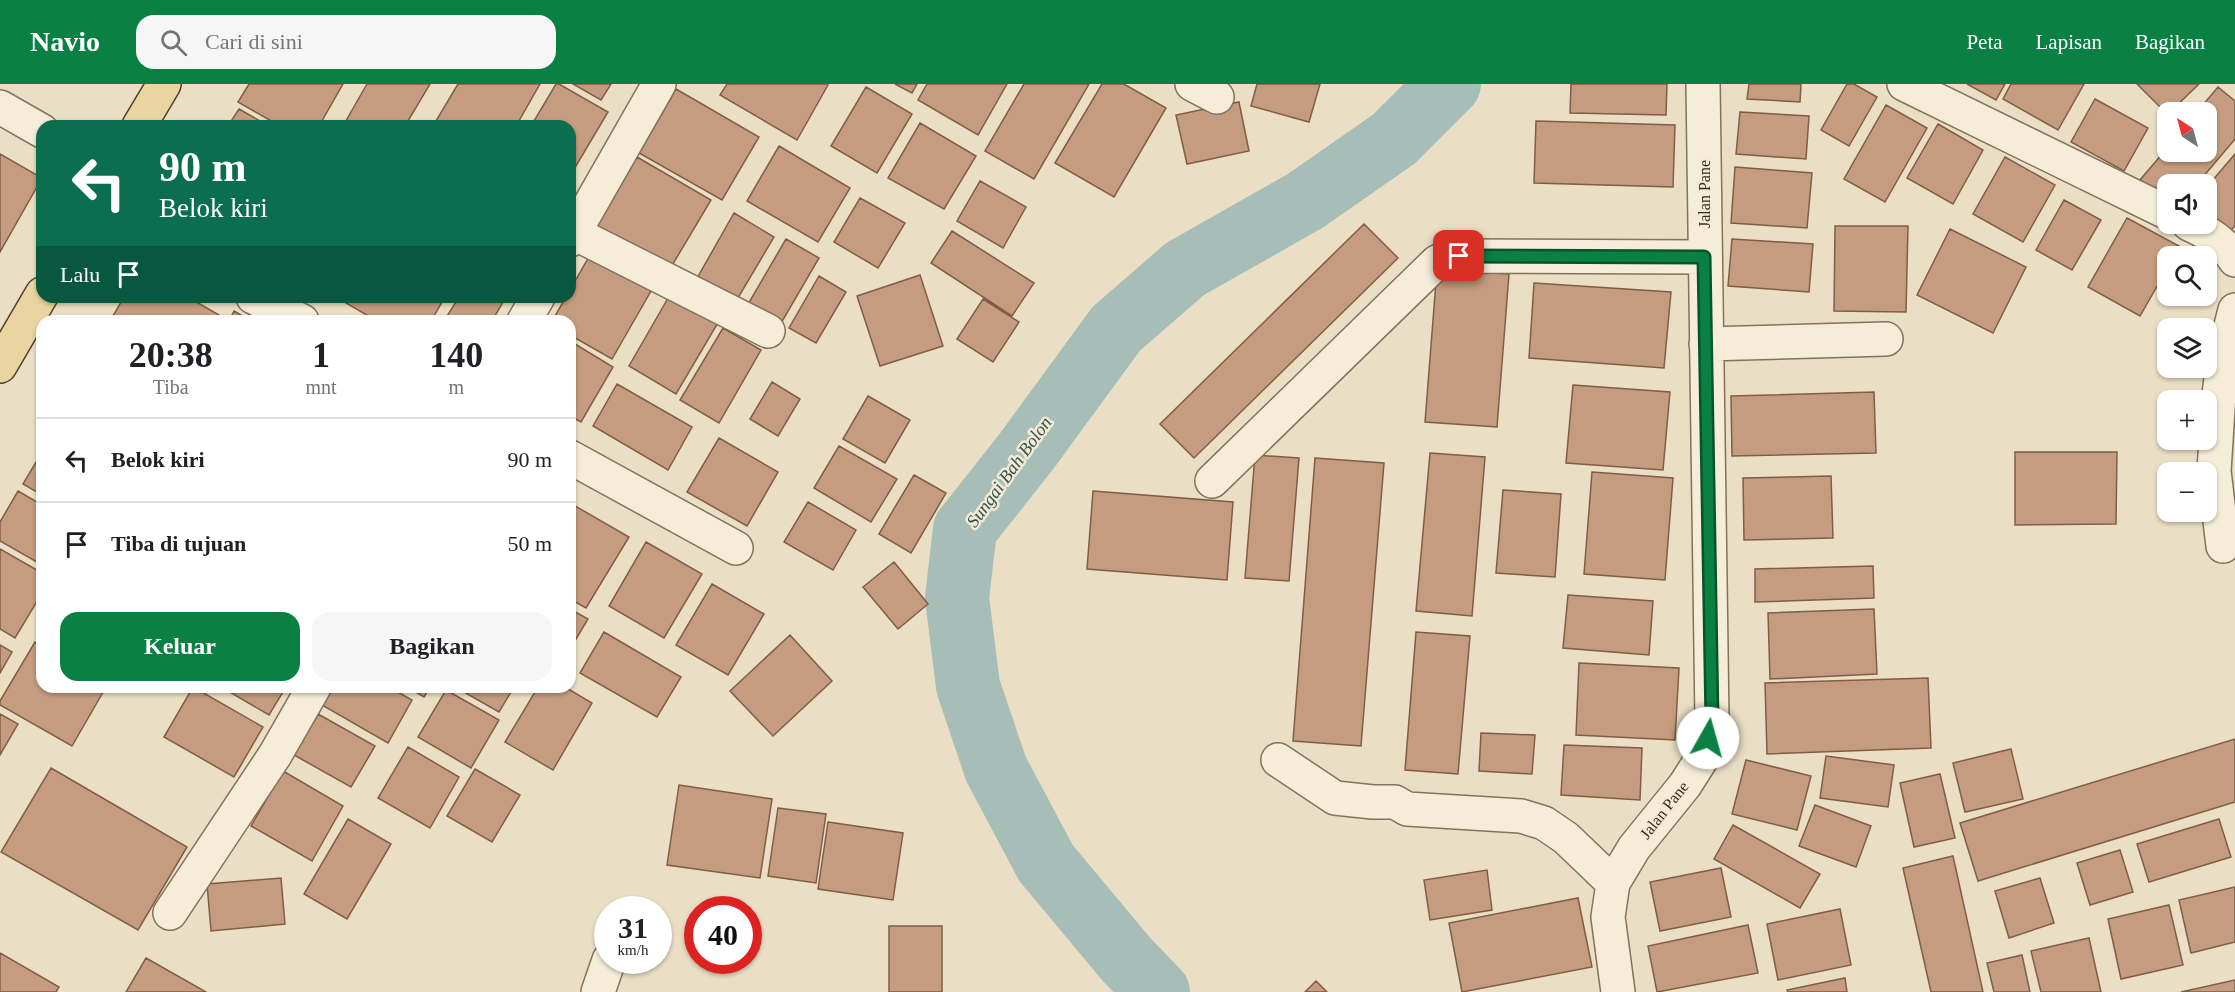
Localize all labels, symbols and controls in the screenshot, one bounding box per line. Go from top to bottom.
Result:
search box [136,15,556,69]
text: Navio [30,26,100,57]
icon: search [157,26,190,59]
text: Cari di sini [205,29,303,54]
text: Peta [1966,30,2003,54]
text: Lapisan [2036,30,2102,54]
text: Bagikan [2135,30,2205,54]
north arrow [2157,102,2217,162]
map controls [2157,102,2217,522]
icon: left [60,144,138,222]
text: 90 m [159,144,247,190]
street label: Jalan Pane [1696,160,1713,228]
button: sound [2157,174,2217,234]
text: Belok kiri [159,193,268,223]
pin [1433,230,1484,281]
icon: arrive [1442,239,1475,272]
button: search [2157,246,2217,306]
icon: arrive [112,258,145,291]
text: Lalu [60,262,100,287]
button: layers [2157,318,2217,378]
text: 20:38 [129,335,213,375]
text: 1 [312,335,330,375]
text: 140 [429,335,483,375]
text: Tiba [153,376,189,398]
text: mnt [305,376,337,398]
text: m [449,376,464,398]
button: + [2157,390,2217,450]
water label: Sungai Bah Bolon [962,413,1056,531]
icon: left [60,444,93,477]
text: Belok kiri [111,447,205,472]
text: 90 m [507,447,552,472]
button: − [2157,462,2217,522]
icon: arrive [60,528,93,561]
text: Tiba di tujuan [111,531,246,556]
text: 50 m [507,531,552,556]
button: Keluar [60,612,300,681]
button: Bagikan [312,612,552,681]
position arrow [1676,706,1740,770]
street label: Jalan Pane [1636,778,1692,842]
speed limit sign: 40 [684,896,762,974]
text: 31 [618,911,648,944]
text: km/h [618,942,648,958]

